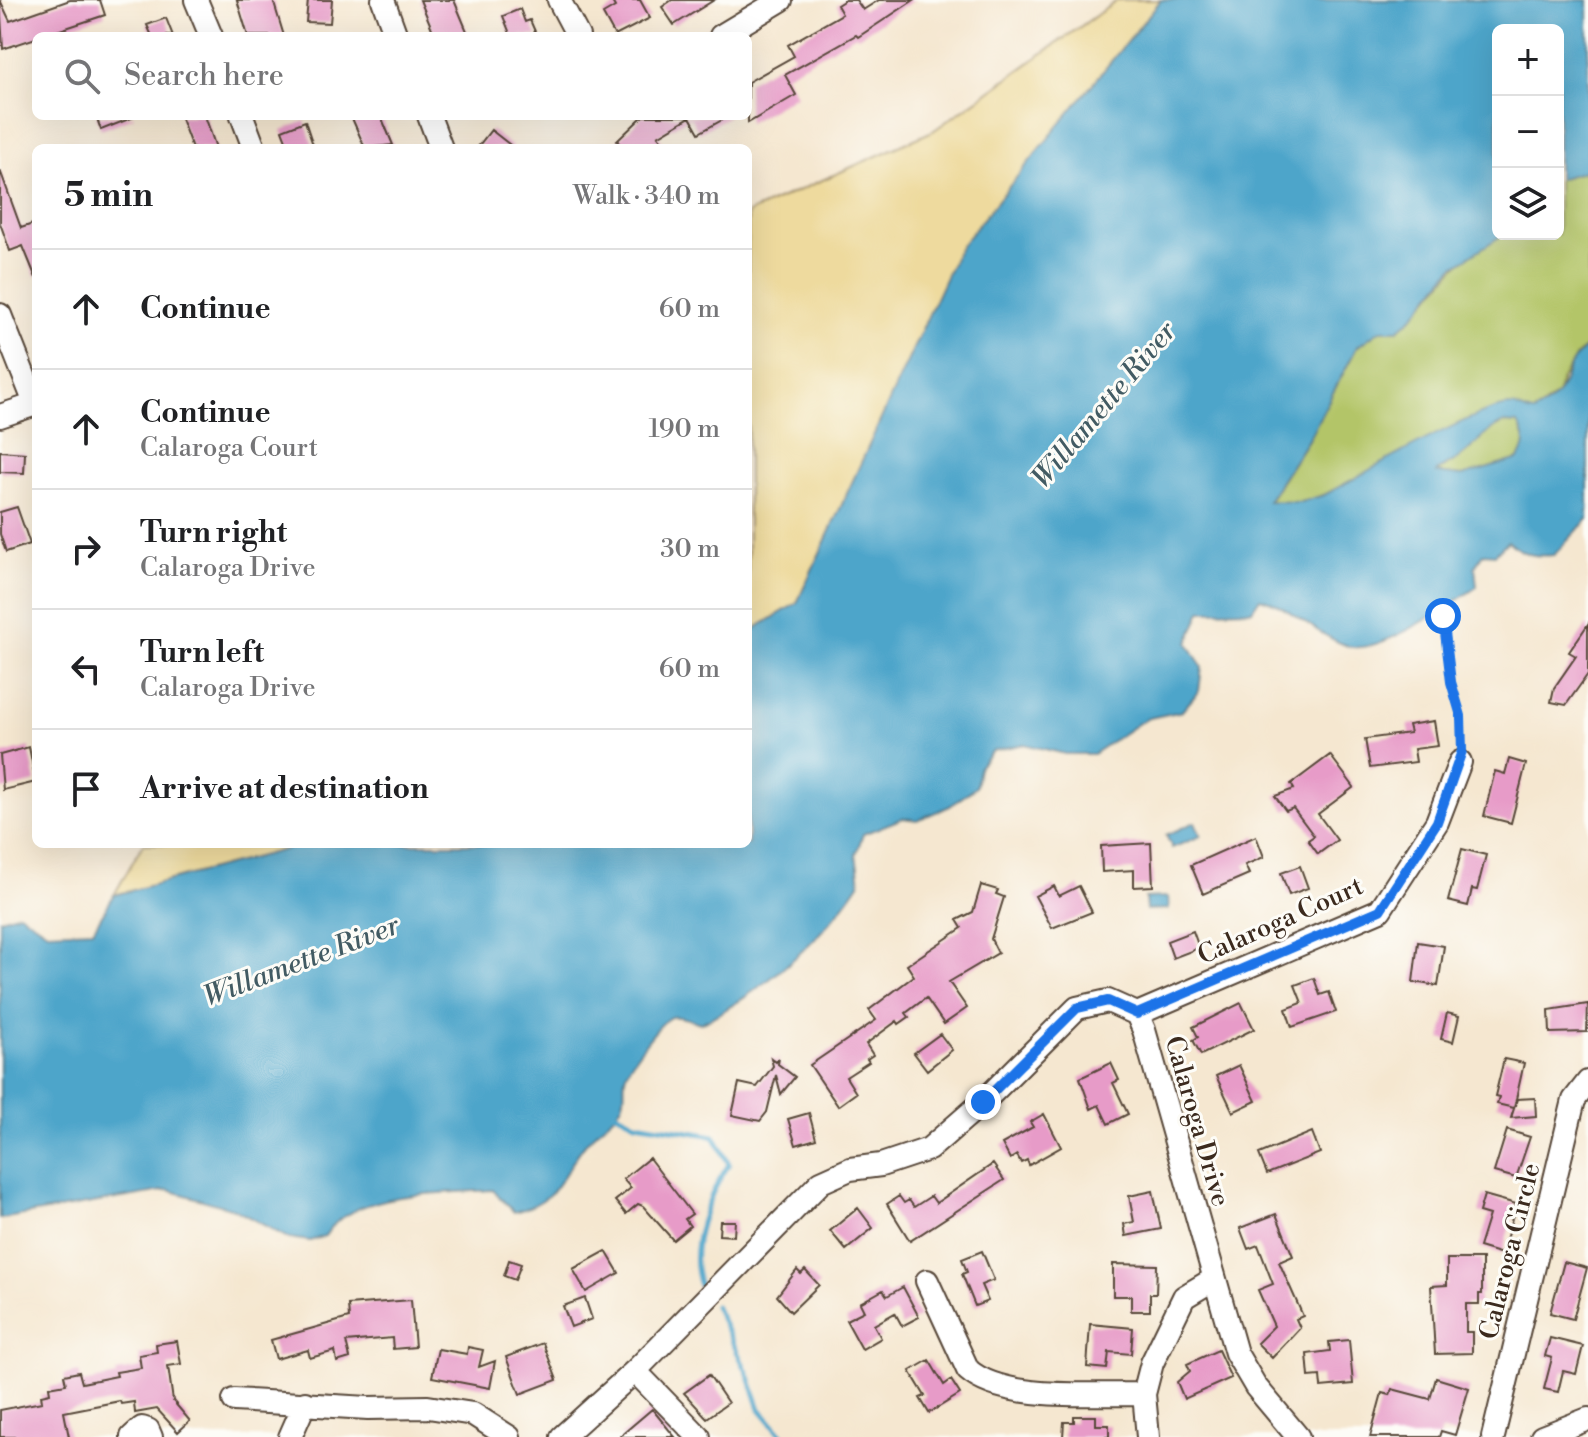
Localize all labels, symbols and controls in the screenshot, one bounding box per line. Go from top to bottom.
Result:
map controls [1492,24,1564,240]
button: + [1492,24,1564,96]
search box [32,32,752,120]
icon: search [60,54,104,98]
text: Search here [124,57,284,95]
button: − [1492,96,1564,168]
button: layers [1492,168,1564,240]
text: 5 min [64,175,153,217]
text: Walk · 340 m [573,180,720,212]
icon: ahead [64,287,108,331]
text: Continue [140,290,271,328]
text: 60 m [659,293,720,325]
water label: Willamette River [1024,314,1185,495]
text: Continue [140,394,271,432]
icon: ahead [64,407,108,451]
text: 190 m [649,413,720,445]
text: Calaroga Court [140,432,318,464]
text: Turn right [140,514,287,552]
icon: right [64,527,108,571]
text: 30 m [660,533,720,565]
text: Calaroga Drive [140,552,316,584]
route start [1425,598,1461,634]
text: Turn left [140,634,264,672]
icon: left [64,647,108,691]
text: 60 m [659,653,720,685]
text: Calaroga Drive [140,672,316,704]
icon: arrive [64,767,108,811]
text: Arrive at destination [140,770,429,808]
street label: Calaroga Court [1193,870,1368,972]
water label: Willamette River [199,908,405,1015]
street label: Calaroga Drive [1157,1032,1237,1210]
route end [965,1084,1001,1120]
street label: Calaroga Circle [1473,1160,1547,1343]

